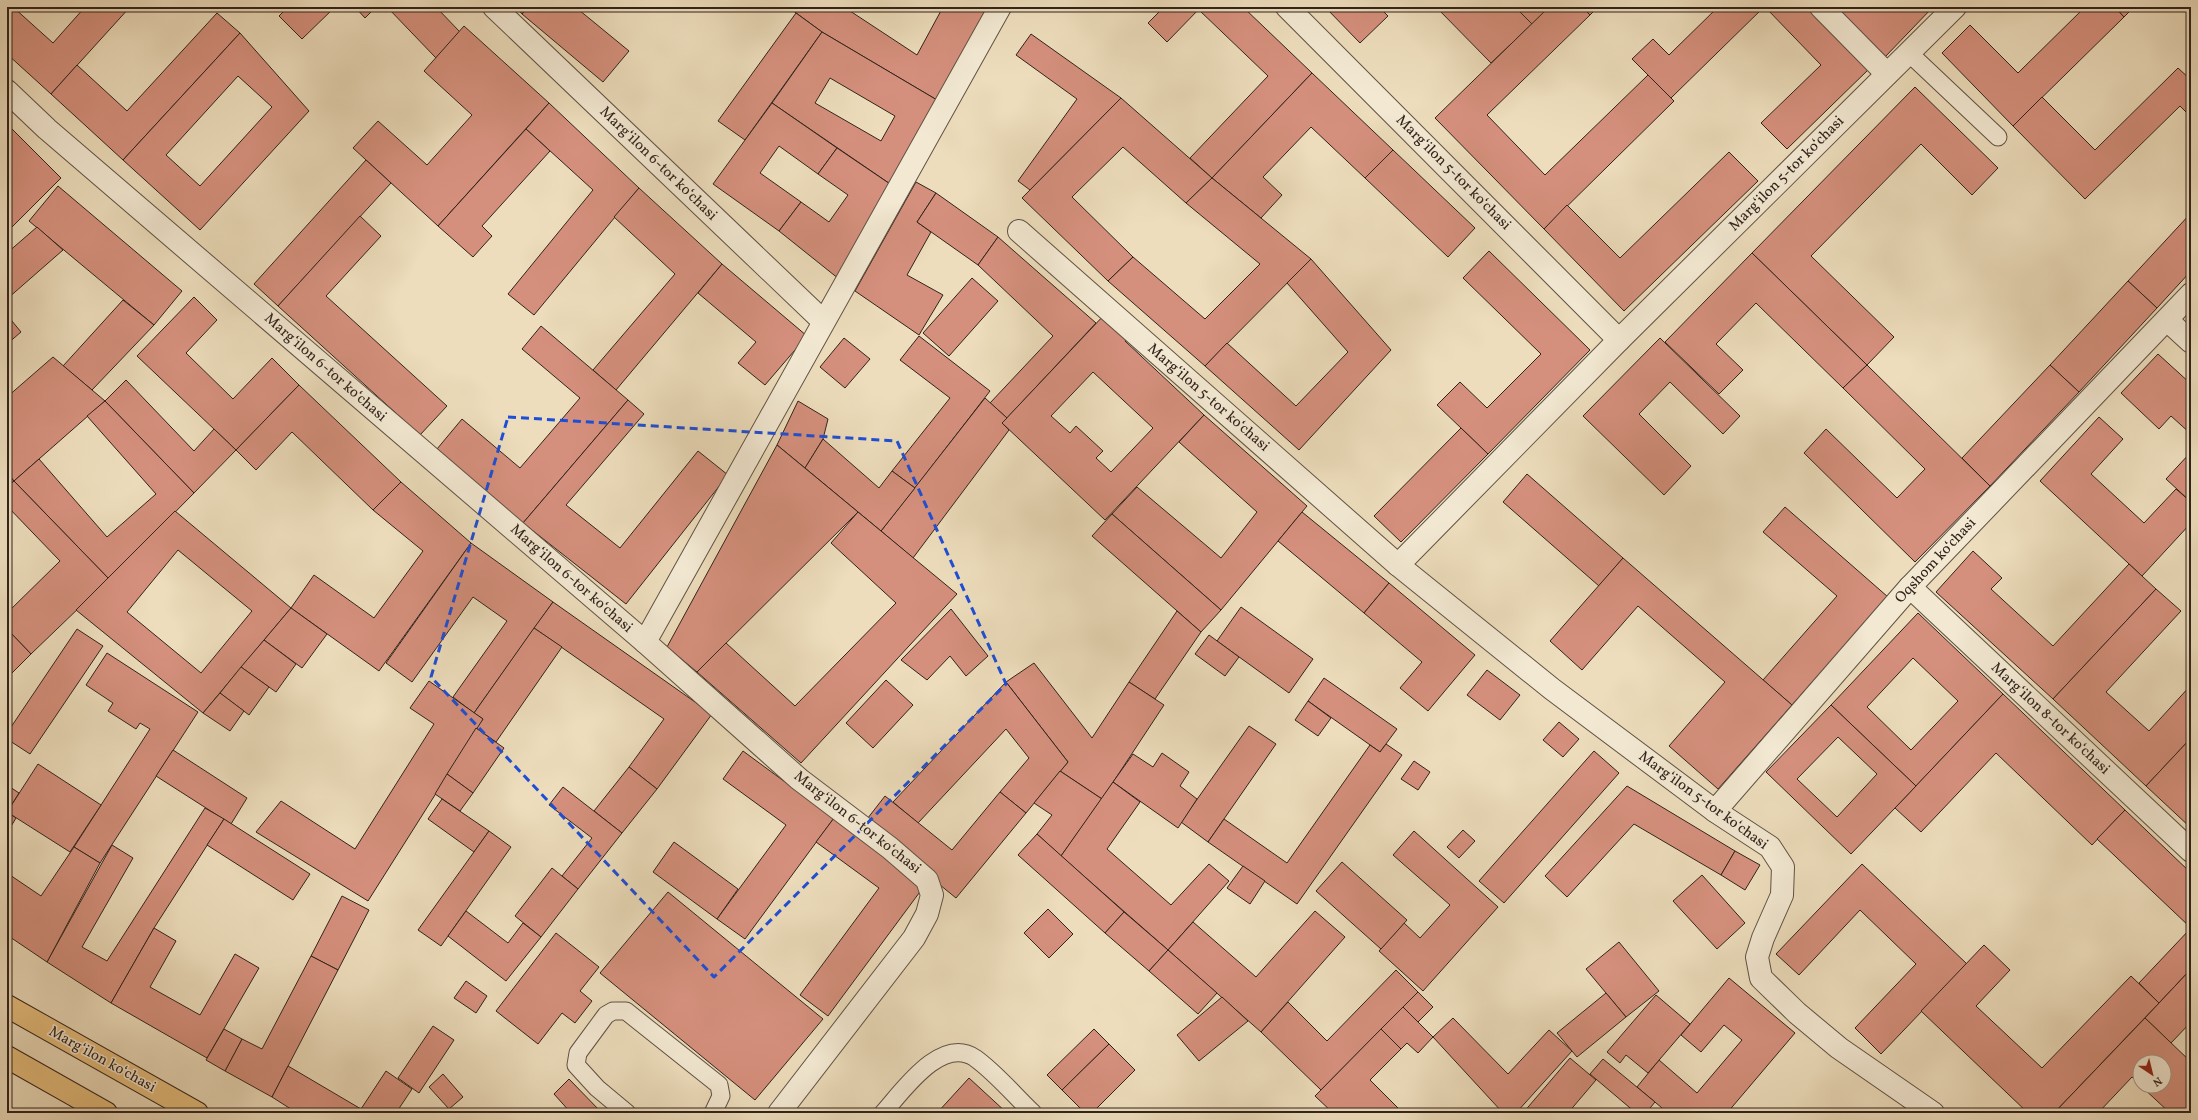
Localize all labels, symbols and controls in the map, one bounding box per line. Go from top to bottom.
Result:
street label: Margʻilon 6-tor koʻchasi [594,102,722,226]
street label: Margʻilon 5-tor koʻchasi [1391,111,1515,235]
street label: Margʻilon 5-tor koʻchasi [1725,112,1849,236]
street label: Margʻilon 6-tor koʻchasi [259,309,391,427]
street label: Margʻilon 5-tor koʻchasi [1142,339,1274,457]
street label: Oqshom koʻchasi [1891,513,1981,609]
street label: Margʻilon 6-tor koʻchasi [505,520,637,638]
street label: Margʻilon 8-tor koʻchasi [1986,658,2114,780]
street label: Margʻilon 5-tor koʻchasi [1634,747,1772,855]
street label: Margʻilon 6-tor koʻchasi [789,767,925,879]
street label: Margʻilon koʻchasi [45,1022,159,1098]
north arrow [2132,1054,2172,1094]
text: N [2149,1073,2164,1089]

